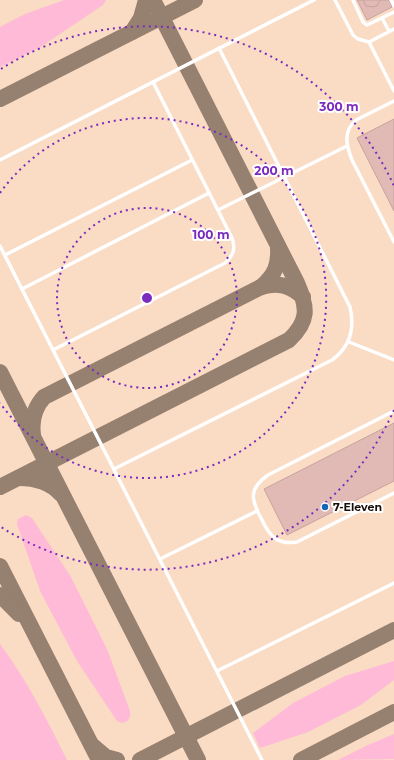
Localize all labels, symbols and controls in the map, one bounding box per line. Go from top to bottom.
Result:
text: 300 m [318,99,359,114]
text: 200 m [254,163,294,178]
text: 100 m [193,227,229,242]
centre of rings [140,291,154,305]
place label: 7-Eleven [333,500,382,514]
marker: 7-Eleven [320,502,330,512]

